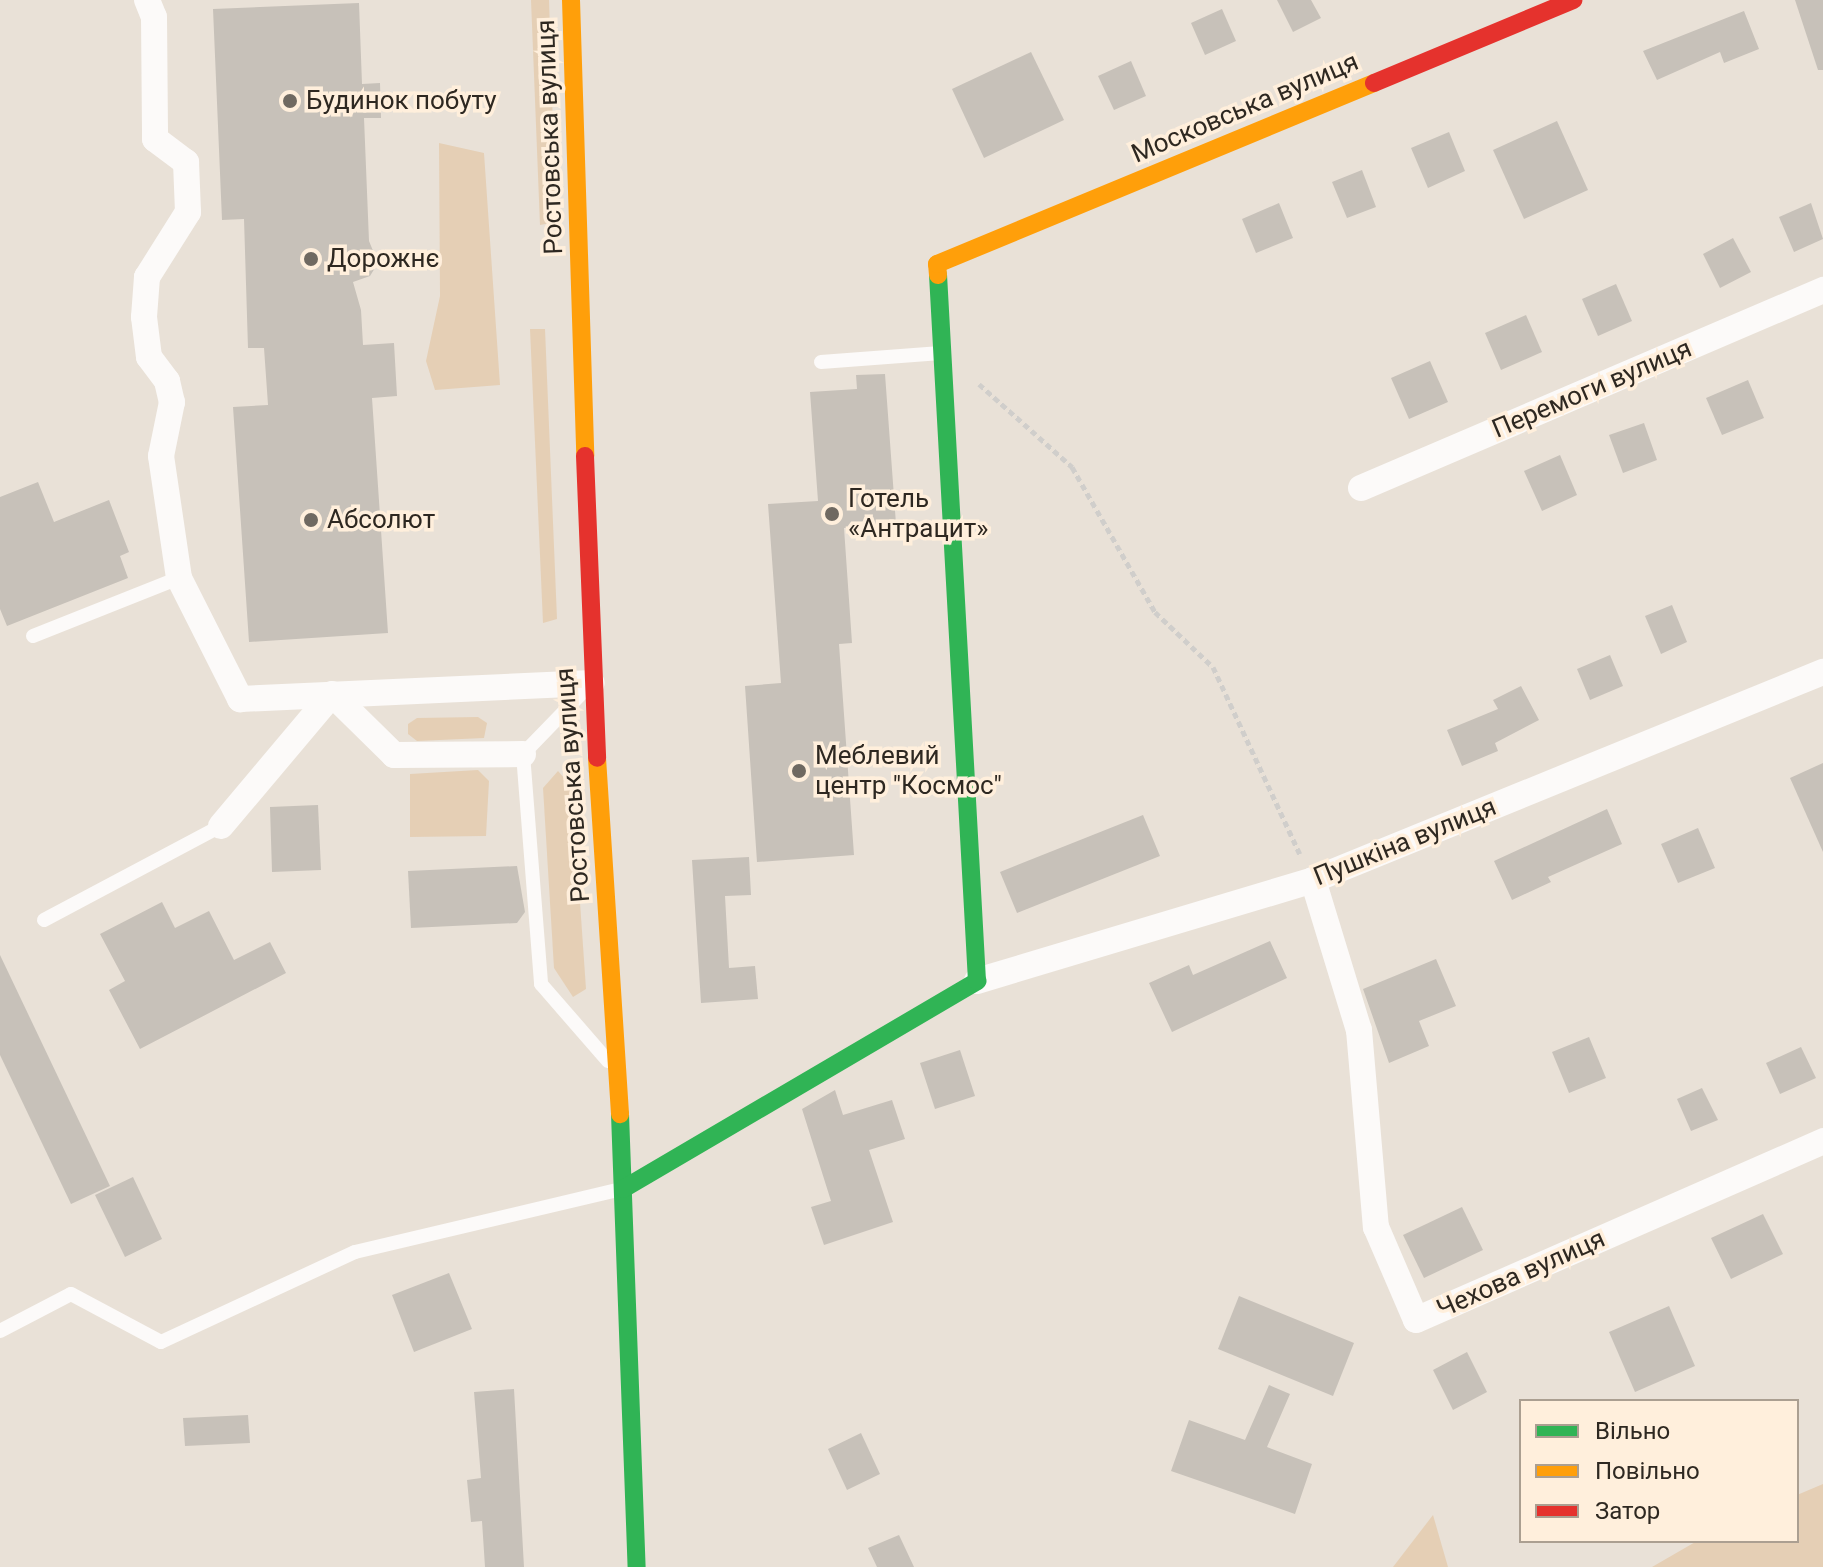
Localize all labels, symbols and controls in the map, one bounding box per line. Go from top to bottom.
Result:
street label: Ростовська вулиця [530,19,570,255]
street label: Московська вулиця [1127,46,1363,170]
place label: Будинок побуту [306,85,496,117]
marker: Будинок побуту [281,92,299,110]
place label: Дорожнє [327,243,439,275]
marker: Дорожнє [302,250,320,268]
street label: Перемоги вулиця [1488,333,1696,445]
place label: Готель «Антрацит» [848,483,989,544]
place label: Абсолют [327,504,435,536]
marker: Готель «Антрацит» [823,505,841,523]
marker: Абсолют [302,511,320,529]
street label: Ростовська вулиця [549,667,597,903]
place label: Меблевий центр "Космос" [815,740,1002,802]
marker: Меблевий центр "Космос" [790,762,808,780]
street label: Пушкіна вулиця [1309,791,1501,893]
street label: Чехова вулиця [1432,1223,1610,1325]
legend [1519,1399,1799,1543]
text: Вільно [1595,1417,1670,1445]
text: Повільно [1595,1457,1700,1485]
text: Затор [1595,1497,1660,1525]

